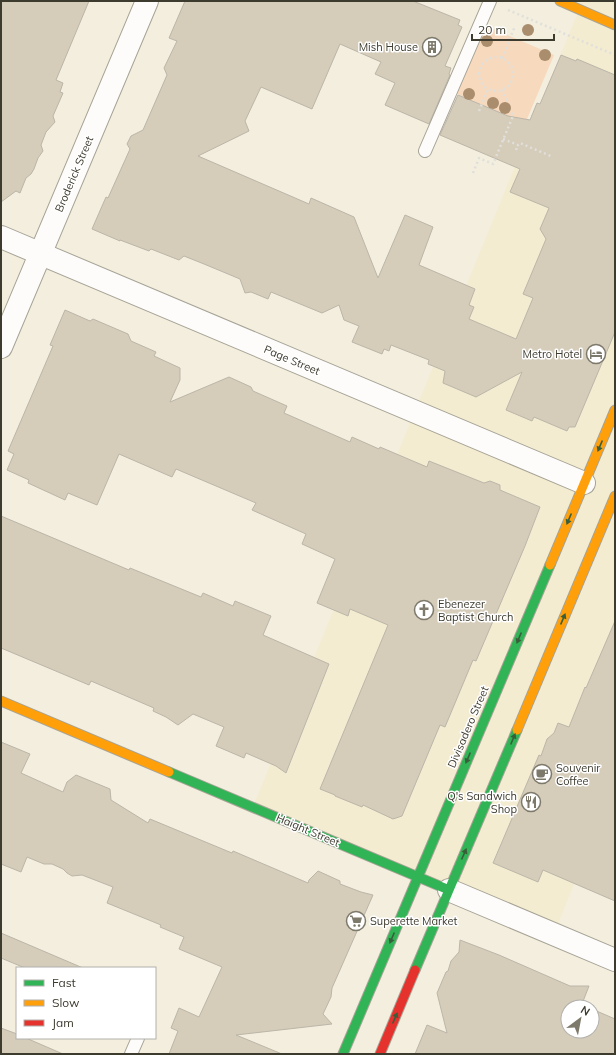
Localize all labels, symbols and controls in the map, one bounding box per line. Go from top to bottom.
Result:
scale bar [472,16,554,42]
text: 20 m [478,22,506,37]
building icon: Mish House [421,36,443,58]
place label: Mish House [359,40,418,54]
street label: Broderick Street [52,134,96,214]
street label: Page Street [262,342,322,378]
hotel icon: Metro Hotel [585,343,607,365]
place label: Metro Hotel [523,347,582,361]
one-way arrow [597,440,603,451]
one-way arrow [566,513,572,525]
place label: Ebenezer Baptist Church [438,597,513,624]
church icon: Ebenezer Baptist Church [413,599,435,621]
one-way arrow [561,612,567,624]
one-way arrow [515,633,521,645]
street label: Divisadero Street [444,684,492,770]
one-way arrow [511,732,517,744]
one-way arrow [465,753,471,764]
place label: Souvenir Coffee [556,761,600,788]
cafe icon: Souvenir Coffee [531,763,553,785]
place label: Q's Sandwich Shop [447,789,517,816]
restaurant icon: Q's Sandwich Shop [520,791,542,813]
street label: Haight Street [274,810,342,850]
one-way arrow [462,847,468,859]
supermarket icon: Superette Market [345,910,367,932]
place label: Superette Market [370,914,458,928]
one-way arrow [389,933,395,944]
legend [16,967,156,1039]
text: Fast [52,975,76,990]
text: Slow [52,995,80,1010]
north arrow [560,999,600,1039]
text: N [578,1002,593,1019]
one-way arrow [392,1013,398,1024]
text: Jam [52,1015,74,1030]

